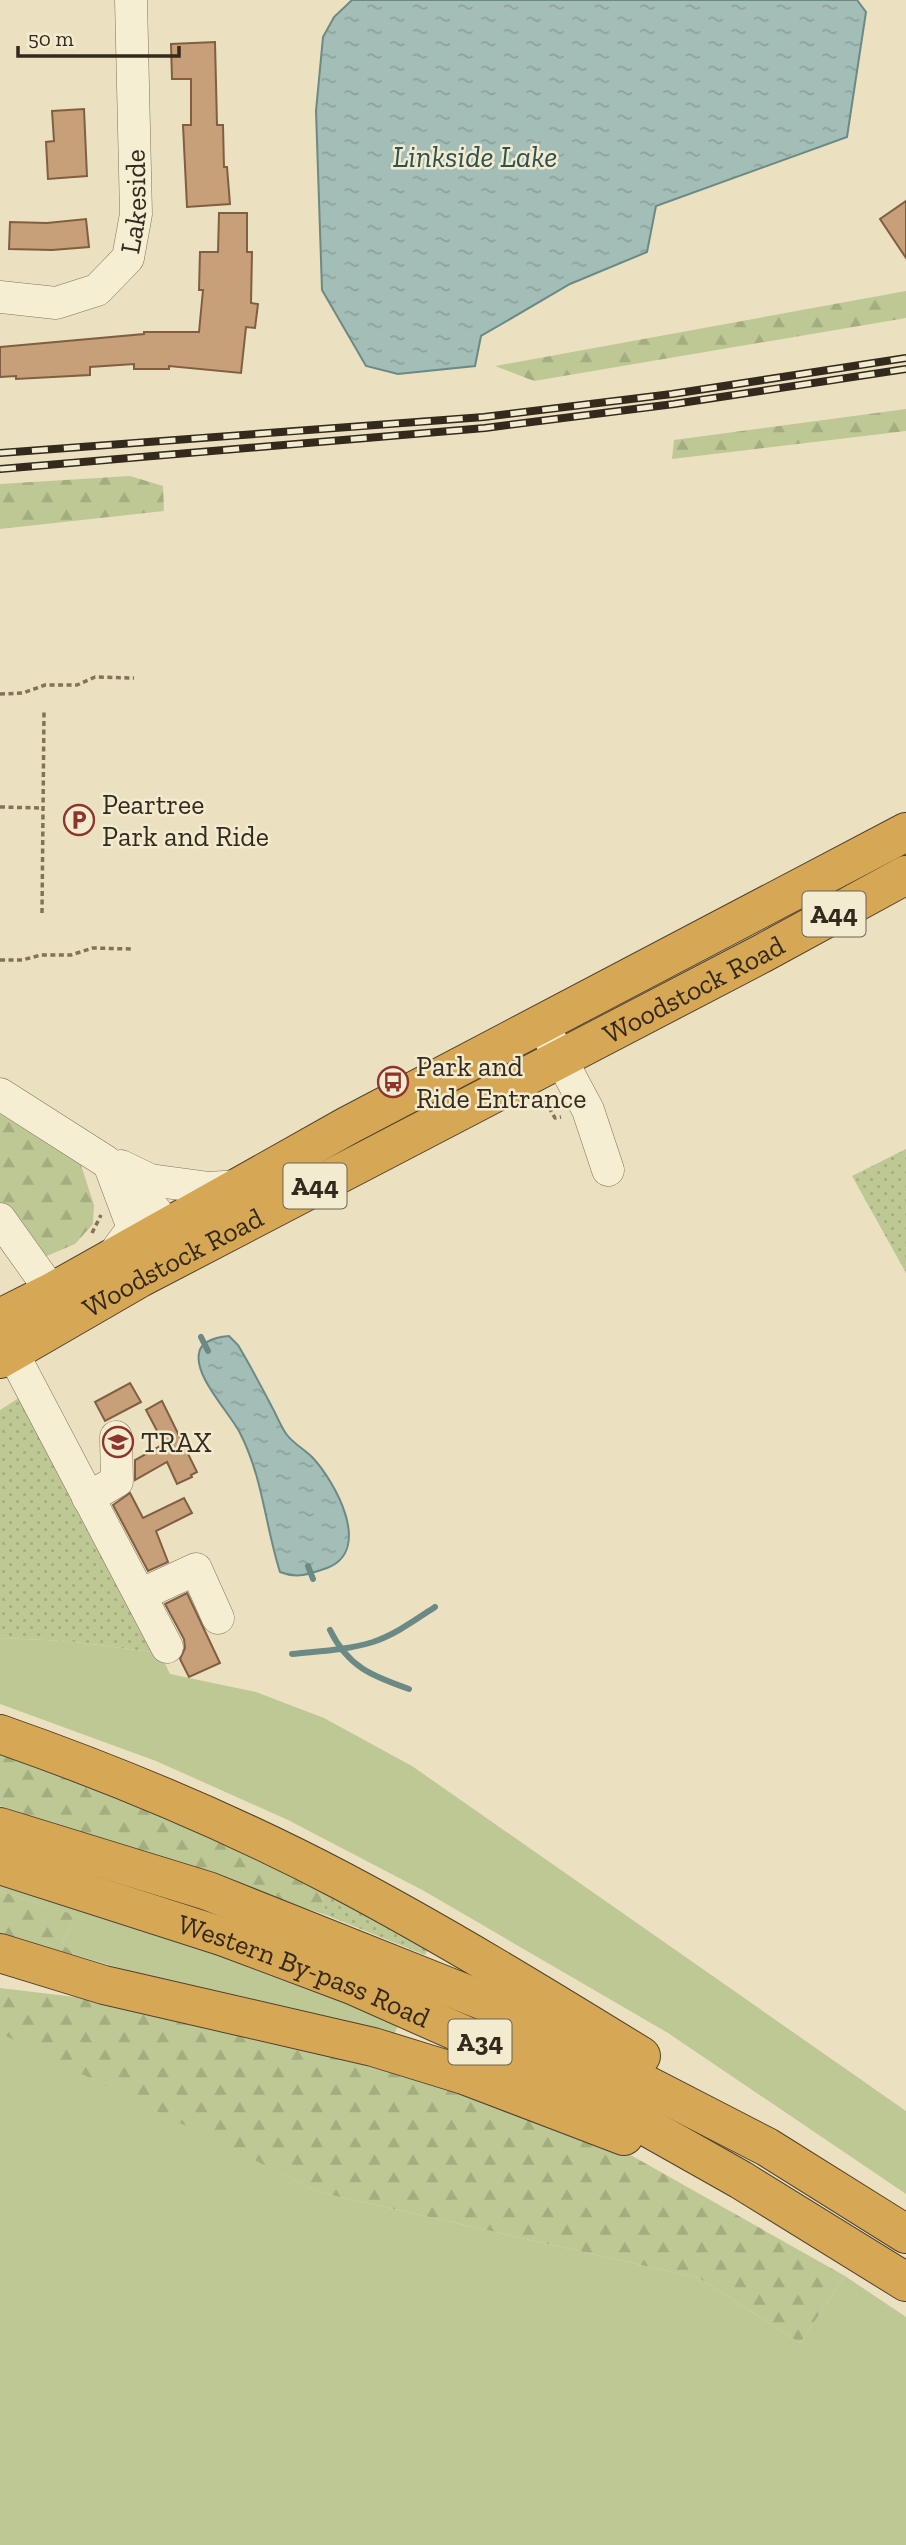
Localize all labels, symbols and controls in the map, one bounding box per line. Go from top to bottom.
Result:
scale bar [18,14,178,58]
text: 50 m [28,26,74,51]
water label: Linkside Lake [393,139,557,175]
street label: Lakeside [113,149,153,256]
place label: Peartree Park and Ride [102,788,269,853]
parking icon: Peartree Park and Ride [62,803,96,837]
road number: A44 [802,892,866,937]
street label: Woodstock Road [597,929,790,1051]
place label: Park and Ride Entrance [416,1050,586,1115]
bus stop icon: Park and Ride Entrance [376,1065,410,1099]
road number: A44 [284,1163,346,1208]
street label: Woodstock Road [77,1201,269,1325]
school or university icon: TRAX [101,1425,135,1459]
place label: TRAX [141,1426,212,1459]
street label: Western By-pass Road [174,1907,435,2035]
road number: A34 [448,2020,512,2064]

